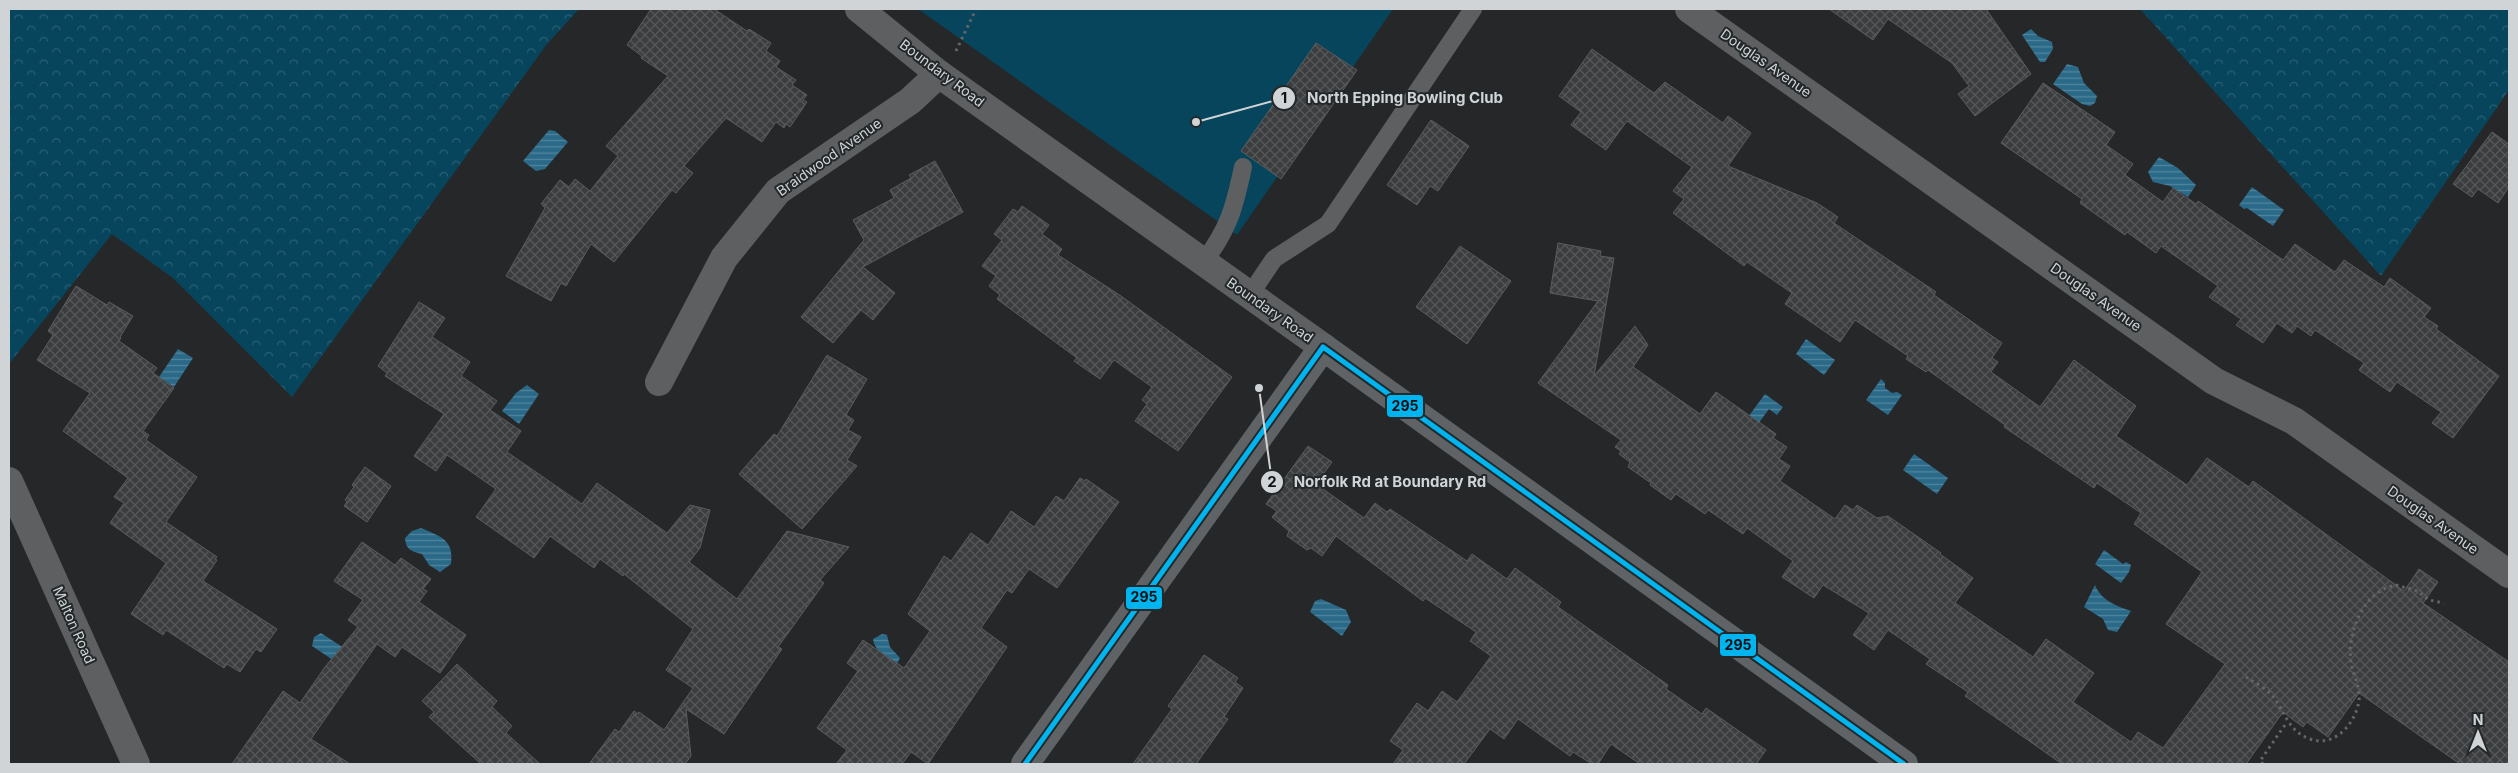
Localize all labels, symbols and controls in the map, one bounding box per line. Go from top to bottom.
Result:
street label: Douglas Avenue [1718,25,1815,100]
street label: Boundary Road [897,35,988,110]
callout: North Epping Bowling Club [1272,83,1513,113]
text: 1 [1281,88,1287,107]
text: North Epping Bowling Club [1307,88,1503,107]
street label: Braidwood Avenue [773,114,884,199]
street label: Douglas Avenue [2048,259,2145,334]
street label: Boundary Road [1224,273,1317,346]
line badge: 295 [1386,394,1424,418]
text: 295 [1392,397,1418,414]
callout: Norfolk Rd at Boundary Rd [1259,467,1497,497]
text: 2 [1267,472,1277,491]
text: Norfolk Rd at Boundary Rd [1294,472,1486,491]
street label: Douglas Avenue [2385,482,2482,557]
street label: Malton Road [50,583,99,666]
line badge: 295 [1125,586,1163,610]
text: 295 [1131,588,1157,605]
line badge: 295 [1719,633,1757,657]
text: 295 [1725,636,1751,653]
north arrow [2453,708,2503,758]
text: N [2473,711,2483,728]

